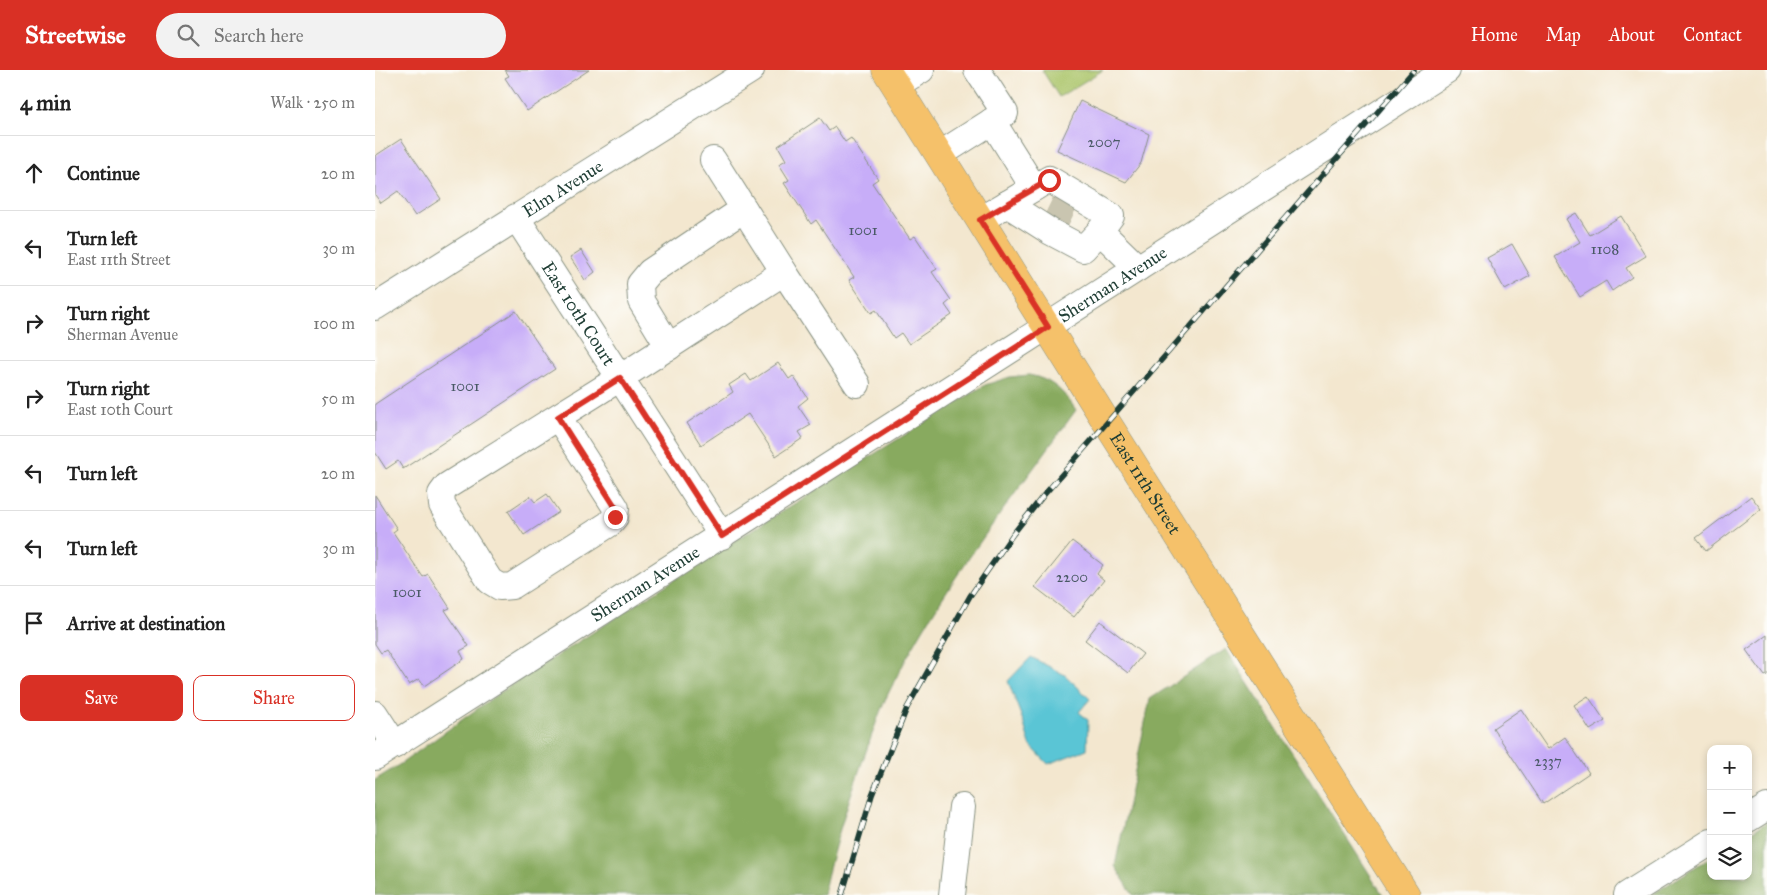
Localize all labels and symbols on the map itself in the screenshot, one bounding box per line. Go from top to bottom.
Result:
house number: 2007 [1088,133,1120,151]
street label: Elm Avenue [518,155,607,222]
route start [1038,169,1061,192]
house number: 1001 [848,221,878,239]
house number: 1108 [1591,240,1619,258]
street label: Sherman Avenue [1054,241,1171,327]
street label: East 10th Court [537,257,620,370]
house number: 1001 [450,377,480,395]
street label: East 11th Street [1105,428,1186,539]
route end [604,506,627,529]
street label: Sherman Avenue [587,541,704,627]
house number: 2200 [1056,568,1088,586]
house number: 1001 [392,583,422,601]
house number: 2337 [1534,752,1562,770]

